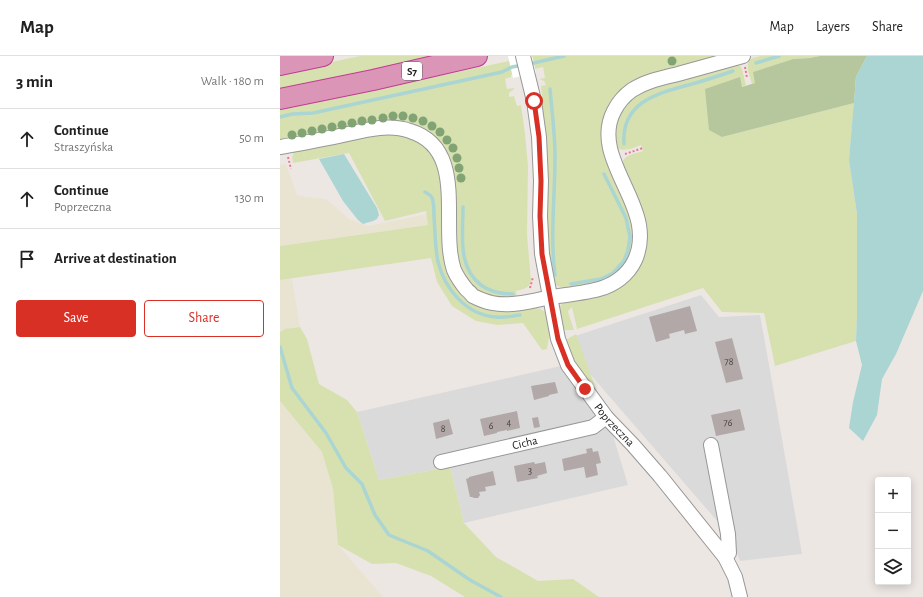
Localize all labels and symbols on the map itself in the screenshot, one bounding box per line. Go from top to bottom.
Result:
road number: S7 [402,62,422,80]
route start [525,92,543,110]
house number: 78 [725,357,734,367]
route end [576,380,594,398]
street label: Poprzeczna [592,401,637,449]
house number: 4 [507,418,512,428]
house number: 76 [724,418,733,428]
house number: 6 [489,421,494,431]
house number: 8 [441,424,446,434]
street label: Cicha [511,434,539,451]
house number: 3 [528,466,532,476]

